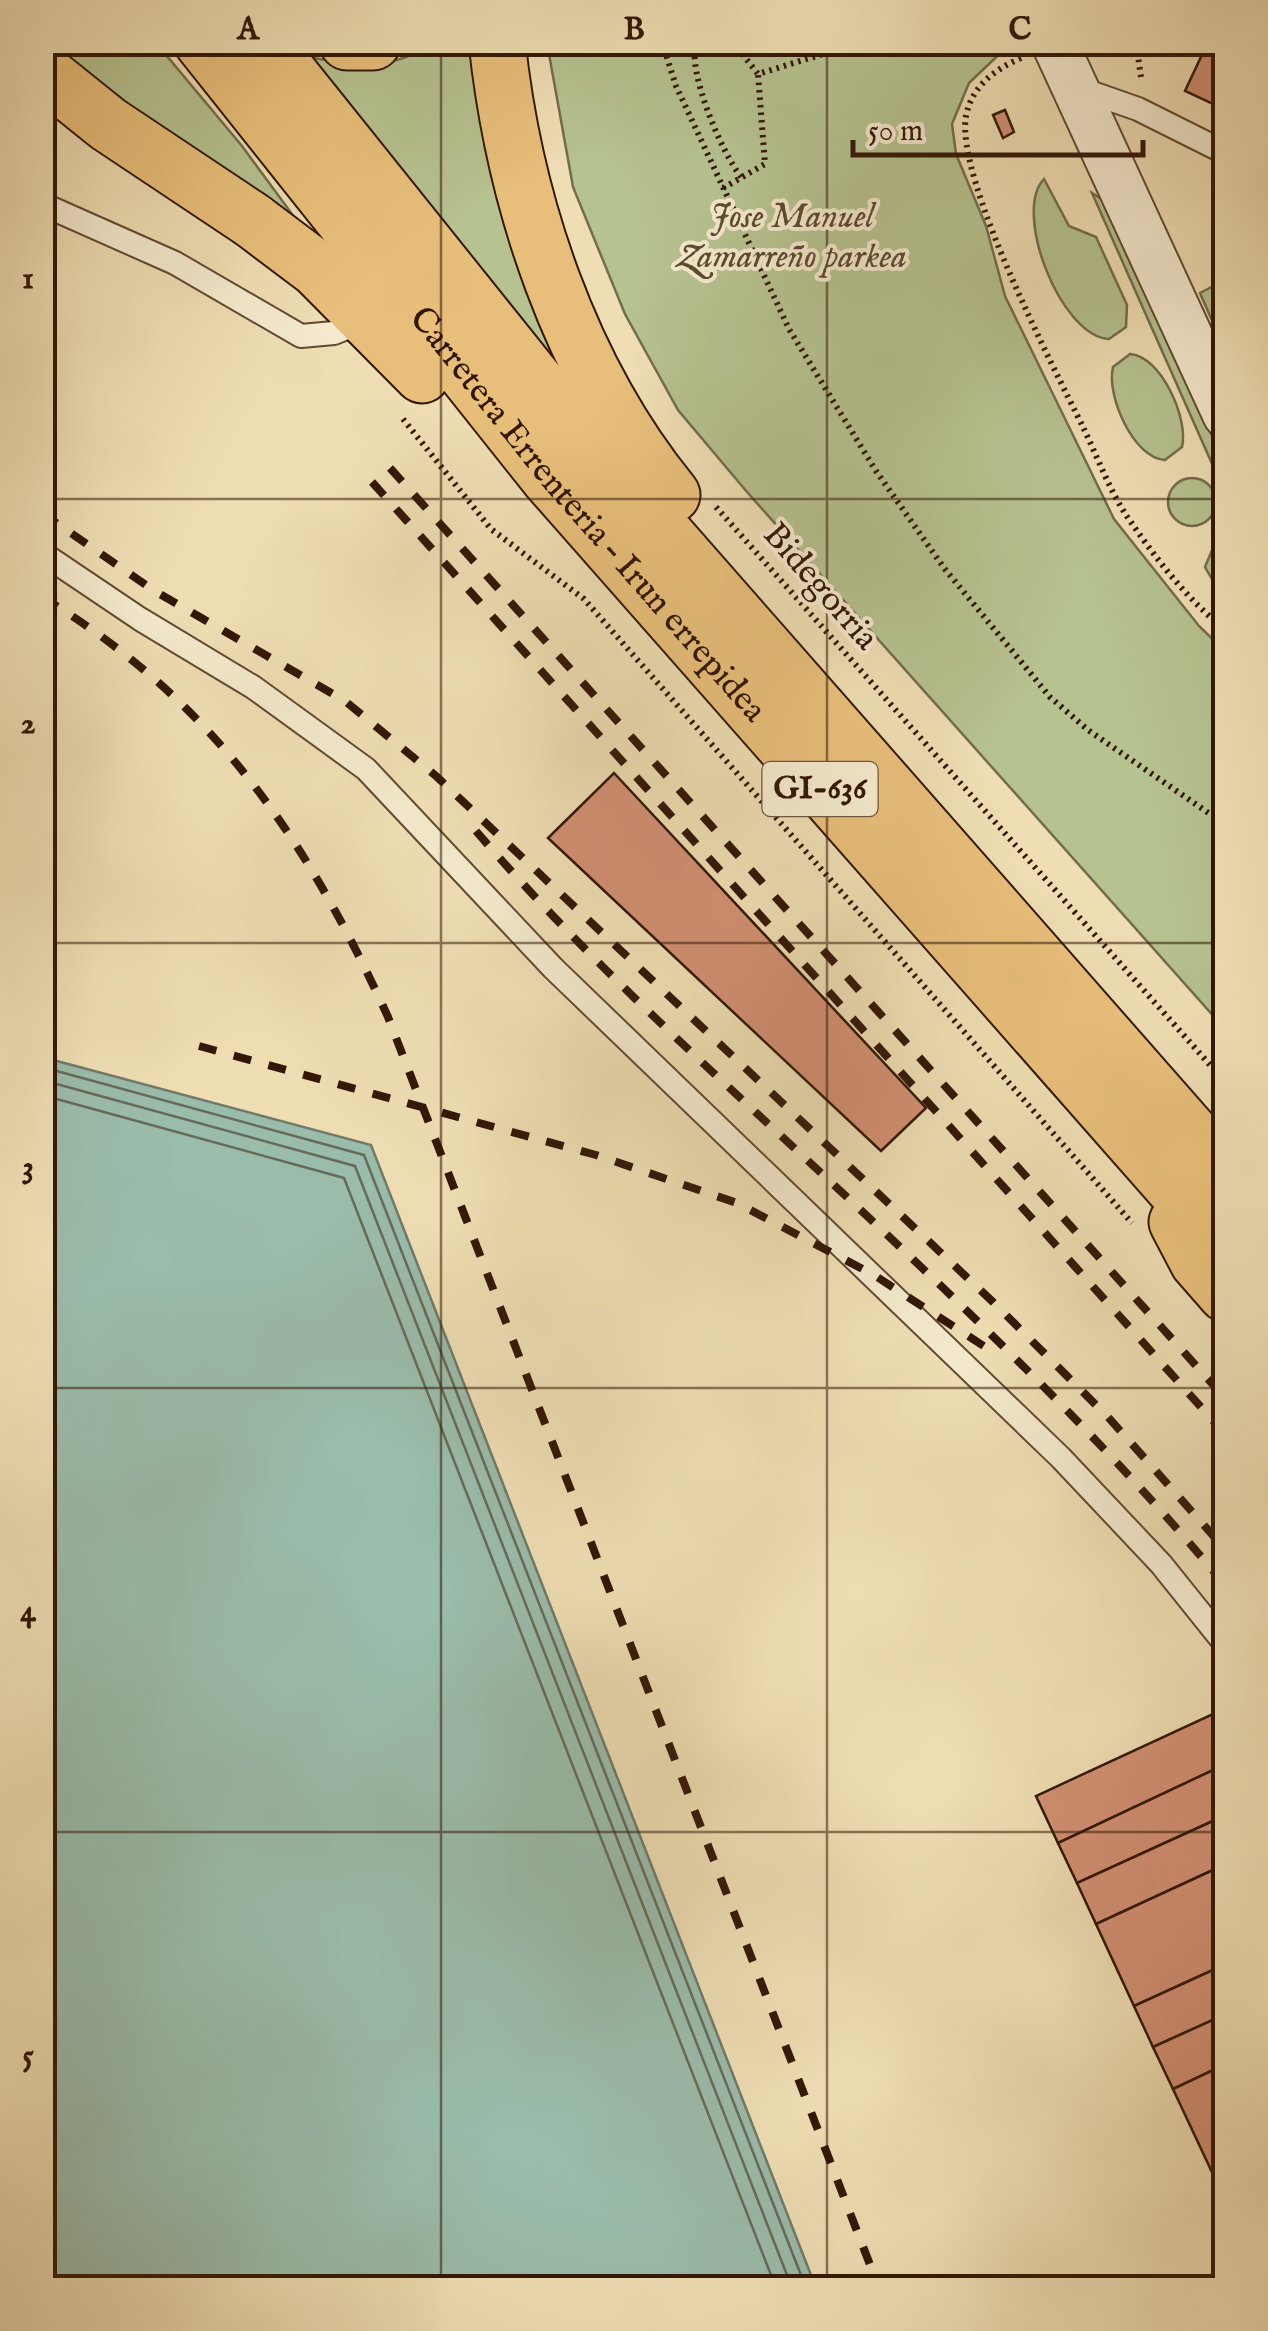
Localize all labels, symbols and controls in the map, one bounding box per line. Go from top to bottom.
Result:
text: A [235,10,260,51]
text: B [623,10,645,51]
text: C [1009,10,1032,51]
scale bar [853,95,1143,157]
text: 50 m [868,113,923,151]
park label: Jose Manuel Zamarreño parkea [674,195,907,280]
text: 1 [22,259,34,300]
street label: Carretera Errenteria – Irun errepidea [399,298,777,732]
street label: Bidegorria [752,514,888,661]
text: 2 [20,704,36,745]
road number: GI-636 [762,762,878,816]
text: 3 [22,1148,34,1189]
text: 4 [20,1592,36,1633]
text: 5 [22,2036,34,2077]

